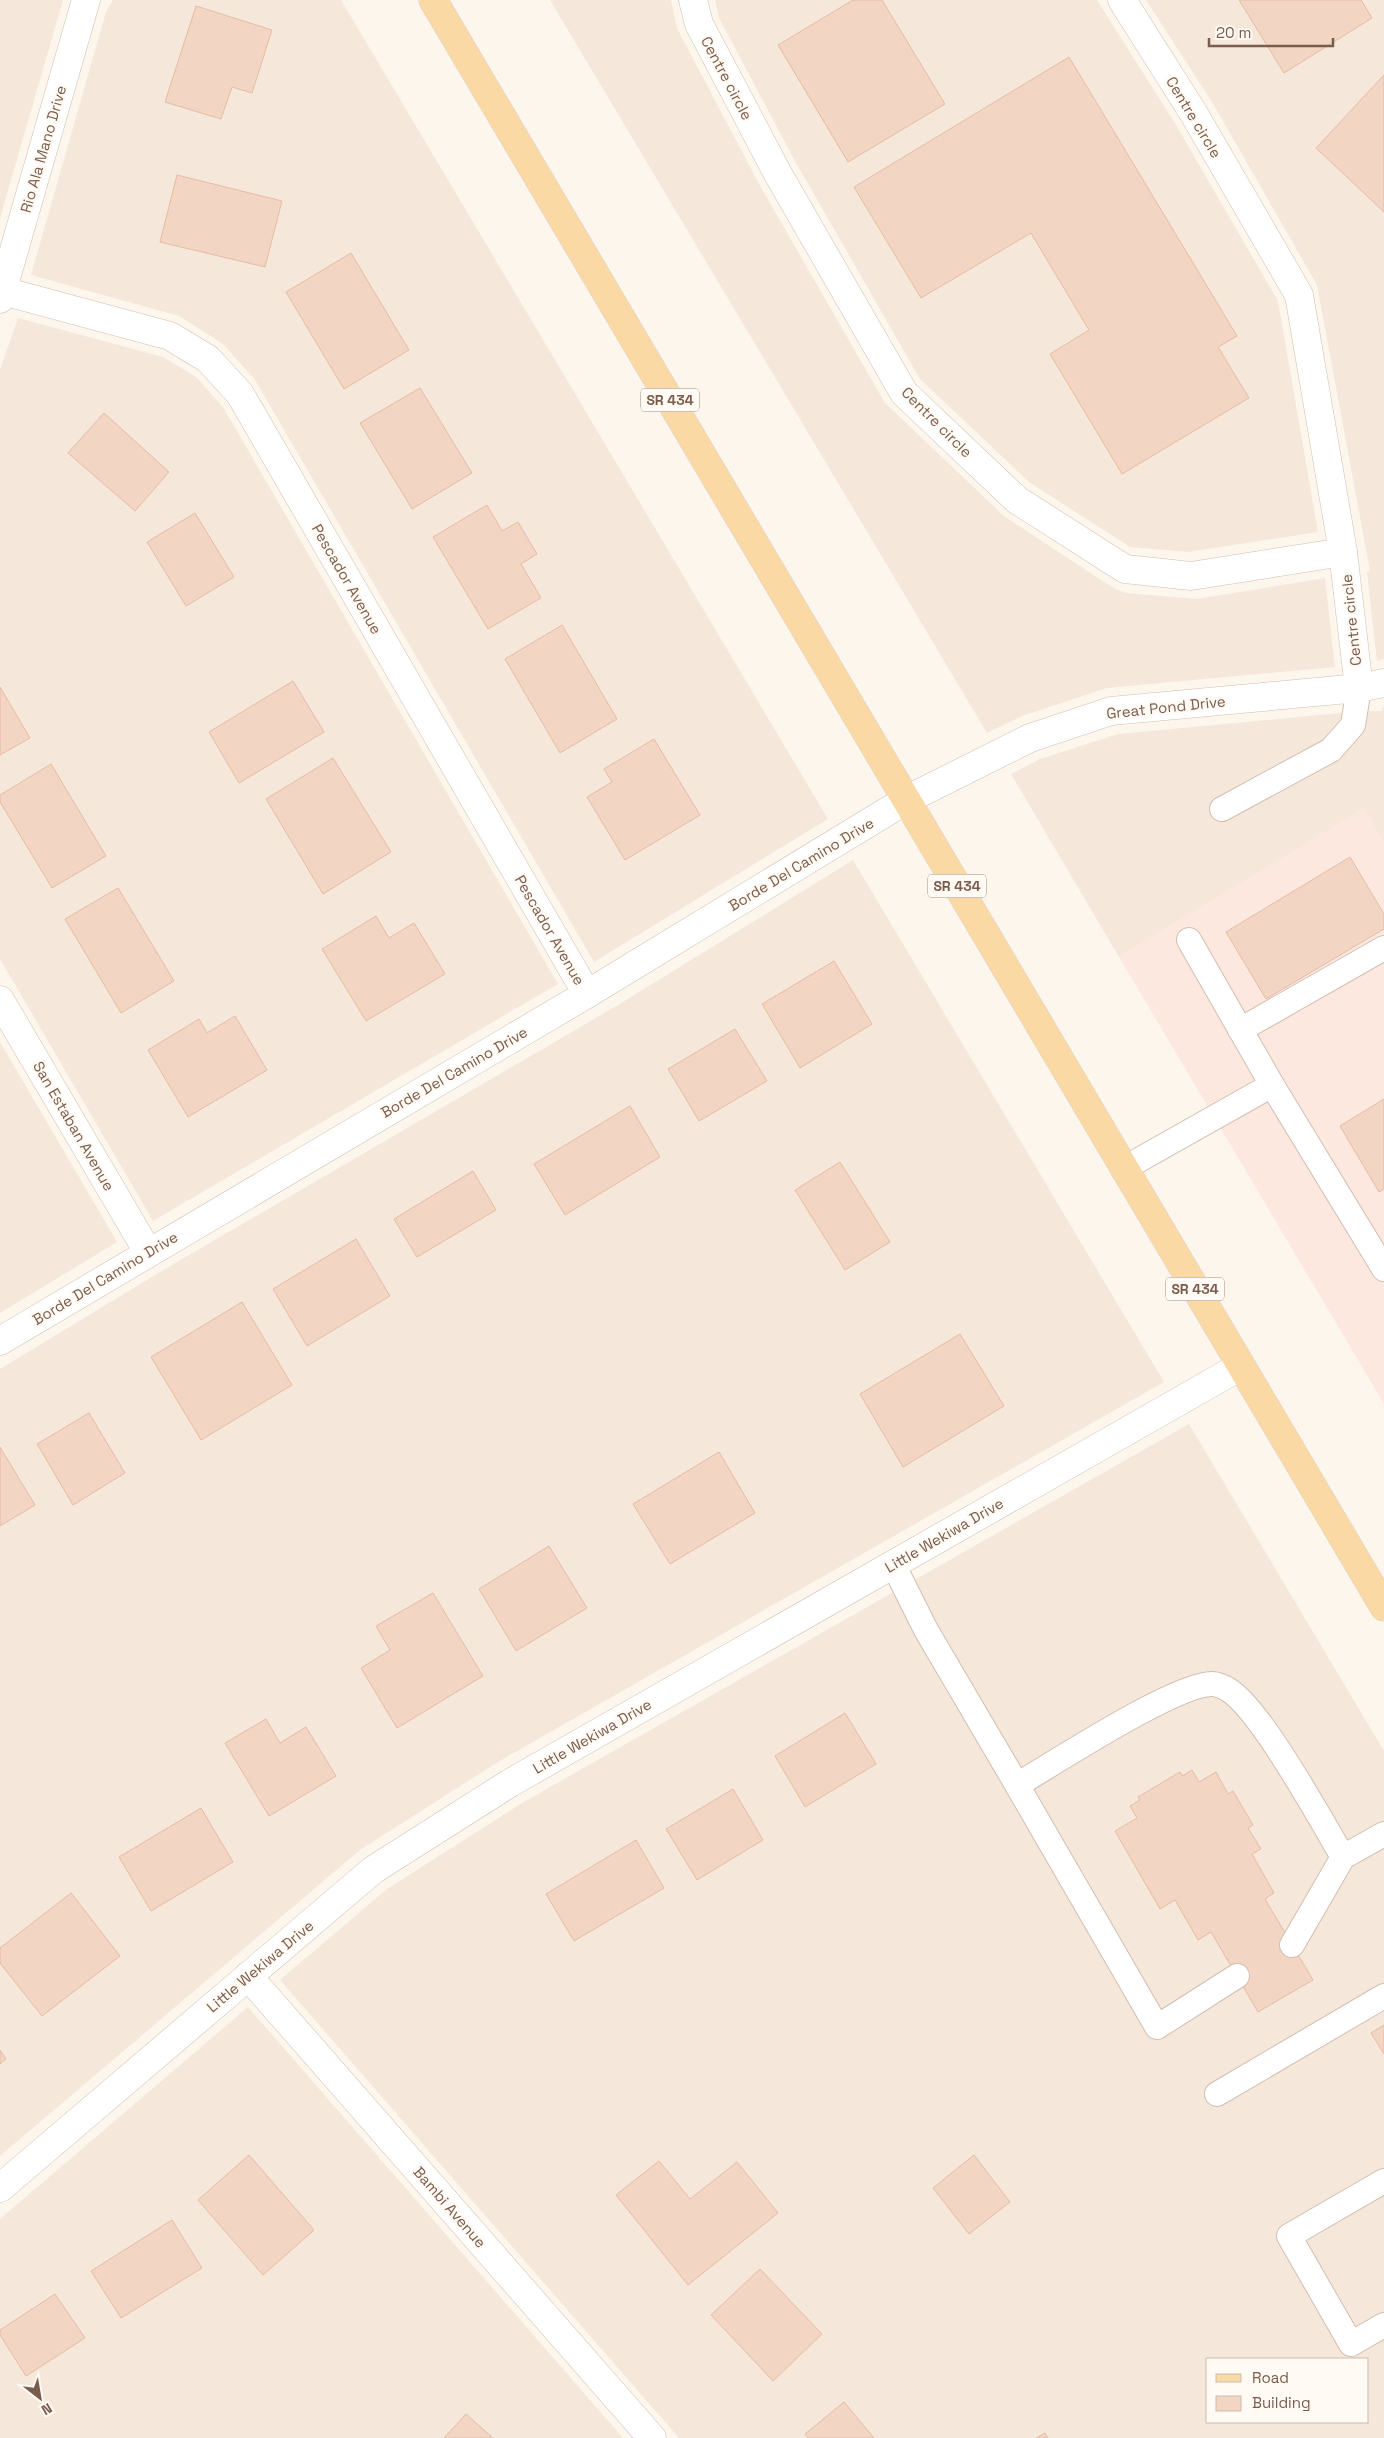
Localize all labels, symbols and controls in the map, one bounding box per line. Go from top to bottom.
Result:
scale bar [1209,15,1333,47]
text: 20 m [1216,23,1251,42]
street label: Centre circle [697,33,757,123]
street label: Centre circle [1162,73,1226,161]
street label: Rio Ala Mano Drive [16,83,70,215]
street label: Centre circle [898,383,976,461]
road number: SR 434 [641,388,699,412]
street label: Pescador Avenue [308,520,386,638]
street label: Centre circle [1337,573,1365,667]
street label: Great Pond Drive [1105,691,1227,723]
street label: Borde Del Camino Drive [725,813,877,915]
street label: Pescador Avenue [511,871,589,989]
road number: SR 434 [928,874,986,898]
street label: Borde Del Camino Drive [377,1022,531,1122]
street label: San Estaban Avenue [29,1058,119,1194]
street label: Borde Del Camino Drive [29,1227,181,1329]
road number: SR 434 [1166,1278,1224,1300]
street label: Little Wekiwa Drive [881,1493,1007,1577]
street label: Little Wekiwa Drive [529,1694,655,1778]
street label: Little Wekiwa Drive [203,1916,317,2016]
street label: Bambi Avenue [410,2162,491,2252]
legend [1206,2358,1369,2423]
text: Road [1252,2368,1289,2387]
north arrow [15,2373,65,2423]
text: Building [1252,2393,1311,2412]
text: N [38,2399,55,2419]

